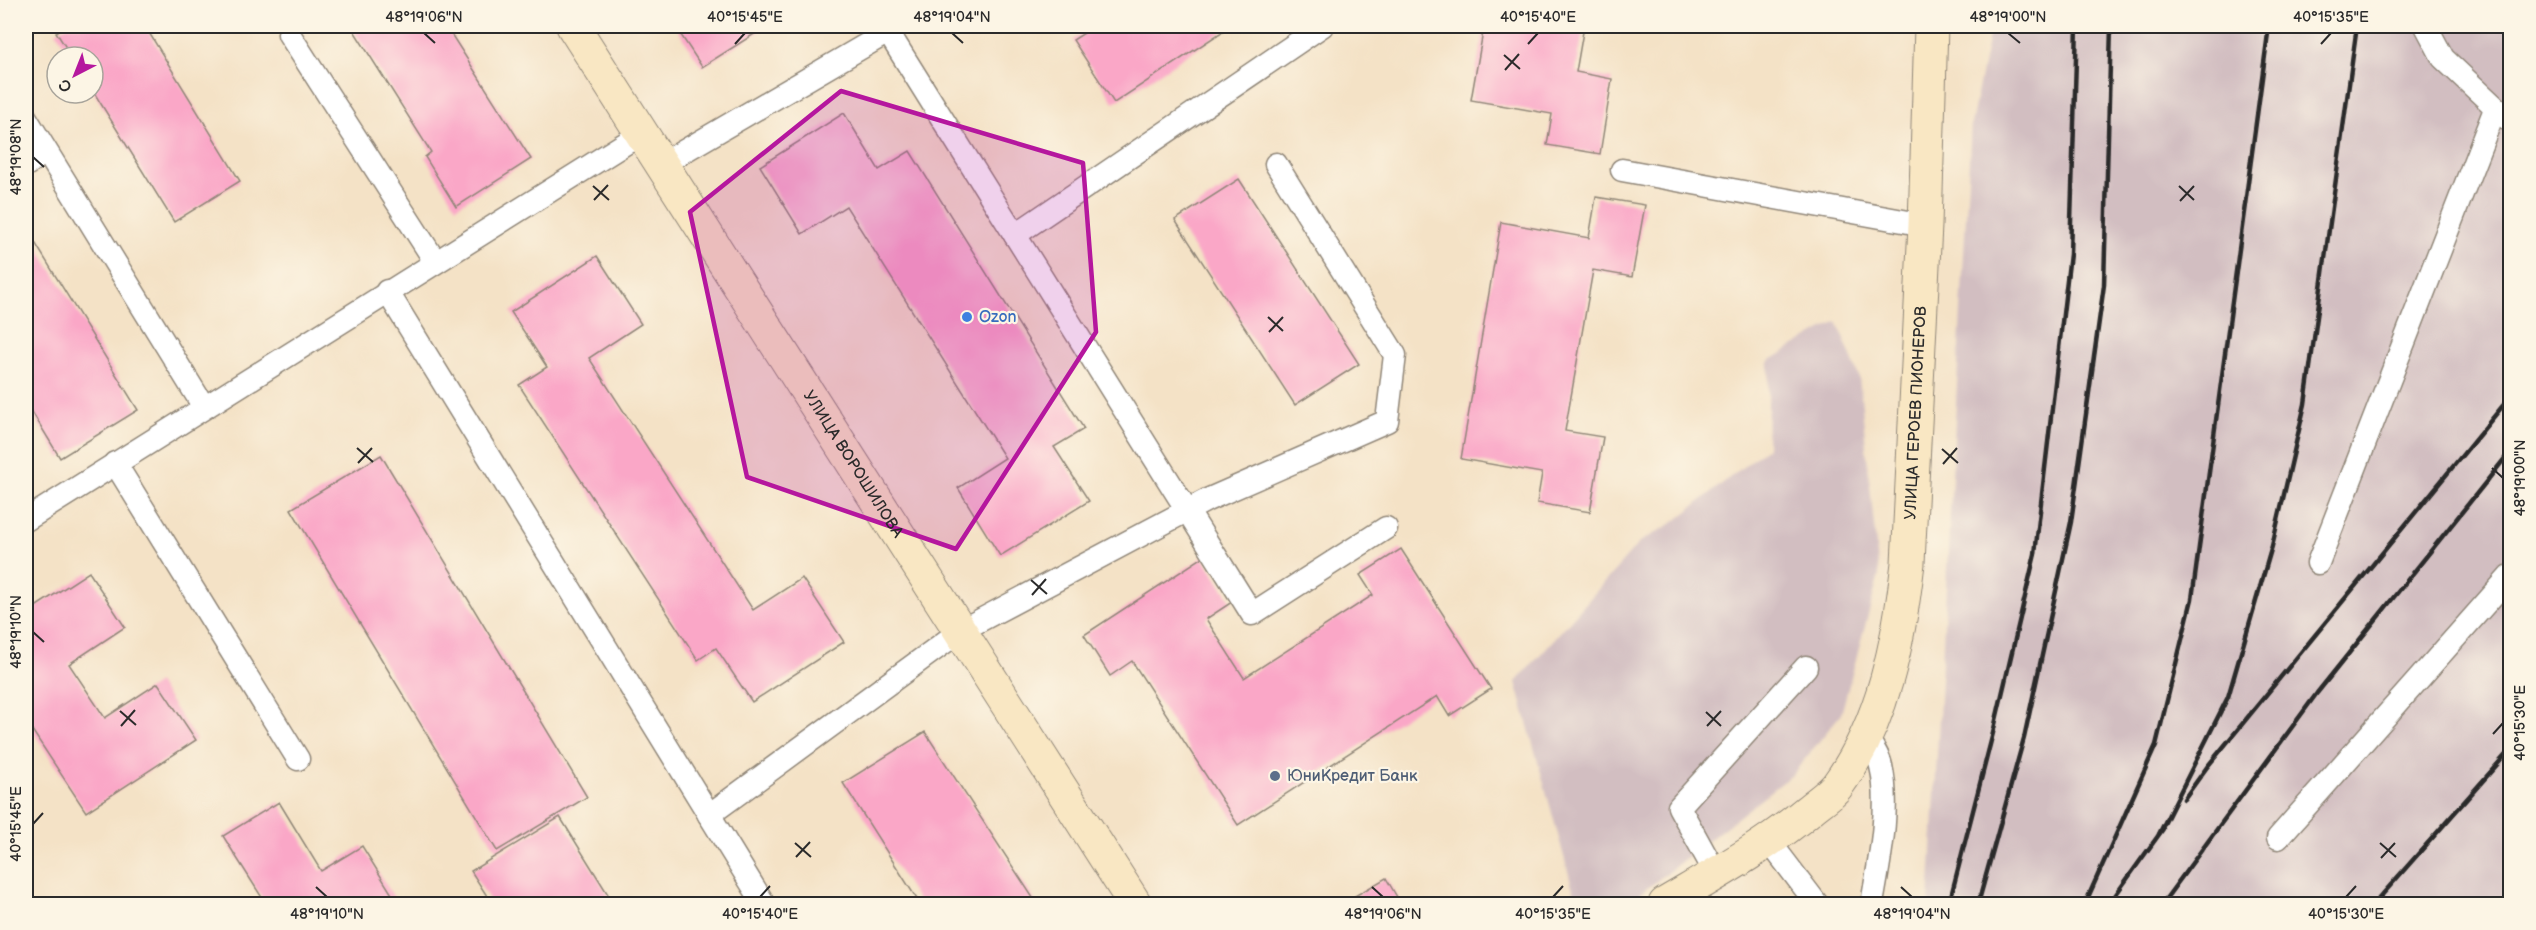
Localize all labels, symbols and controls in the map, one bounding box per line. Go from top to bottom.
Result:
text: 48°19'06"N [385,8,463,27]
text: 40°15'45"E [707,8,783,27]
text: 48°19'04"N [913,8,991,27]
text: 40°15'40"E [1500,8,1576,27]
text: 48°19'00"N [1969,8,2047,27]
text: 40°15'35"E [2293,8,2369,27]
north arrow [45,45,105,105]
text: С [55,74,76,96]
text: 48°19'08"N [7,118,26,196]
street label: УЛИЦА ГЕРОЕВ ПИОНЕРОВ [1901,306,1930,520]
place label: Ozon [979,308,1017,327]
marker: Ozon [960,310,974,324]
street label: УЛИЦА ВОРОШИЛОВА [799,387,908,541]
text: 48°19'00"N [2511,439,2530,517]
text: 48°19'10"N [7,595,26,669]
text: 40°15'30"E [2511,685,2530,761]
place label: ЮниКредит Банк [1287,767,1418,786]
marker: ЮниКредит Банк [1268,769,1282,783]
text: 40°15'45"E [7,786,26,862]
text: 48°19'10"N [290,905,364,924]
text: 40°15'40"E [722,905,798,924]
text: 48°19'06"N [1344,905,1422,924]
text: 40°15'35"E [1515,905,1591,924]
text: 48°19'04"N [1873,905,1951,924]
text: 40°15'30"E [2308,905,2384,924]

